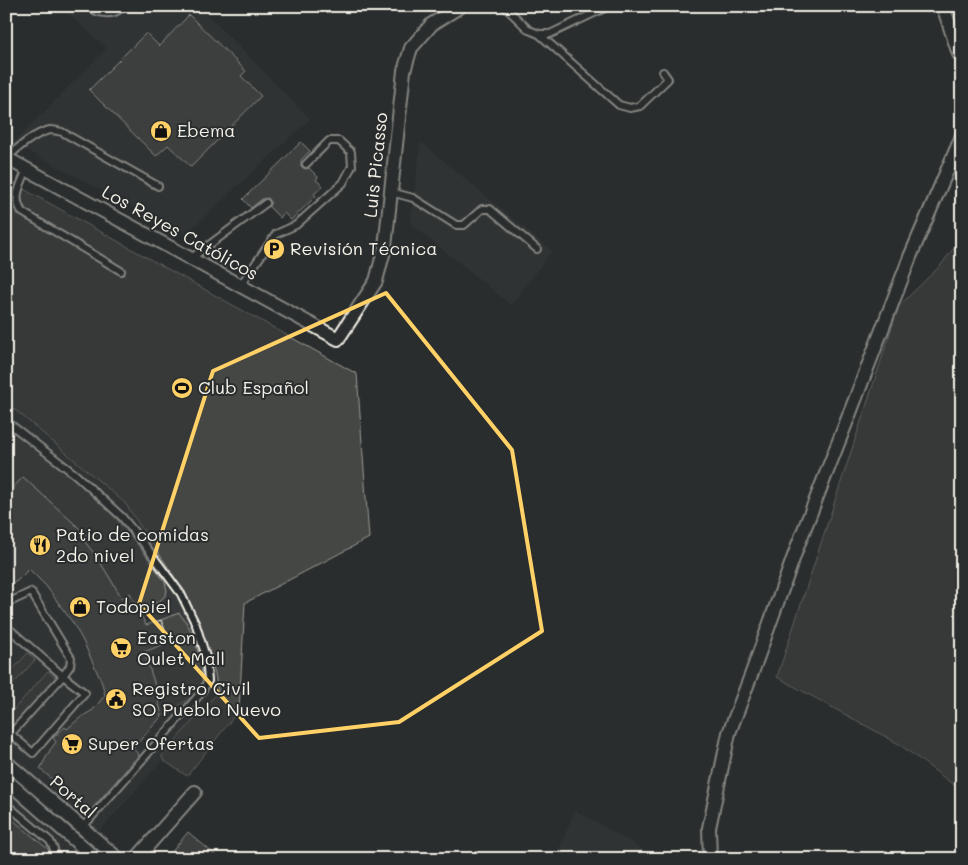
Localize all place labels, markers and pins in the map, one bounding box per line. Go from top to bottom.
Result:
place label: Ebema [177,118,235,142]
shop icon: Ebema [149,119,173,143]
place label: Revisión Técnica [290,236,437,260]
parking icon: Revisión Técnica [262,237,286,261]
place label: Club Español [198,375,309,399]
sports icon: Club Español [170,376,194,400]
place label: Patio de comidas 2do nivel [56,522,209,567]
restaurant icon: Patio de comidas 2do nivel [28,533,52,557]
place label: Todopiel [96,594,171,618]
shop icon: Todopiel [68,595,92,619]
place label: Easton Oulet Mall [137,625,225,670]
supermarket icon: Easton Oulet Mall [109,636,133,660]
place label: Registro Civil SO Pueblo Nuevo [132,676,281,721]
public building icon: Registro Civil SO Pueblo Nuevo [104,687,128,711]
place label: Super Ofertas [88,731,214,755]
supermarket icon: Super Ofertas [60,732,84,756]

